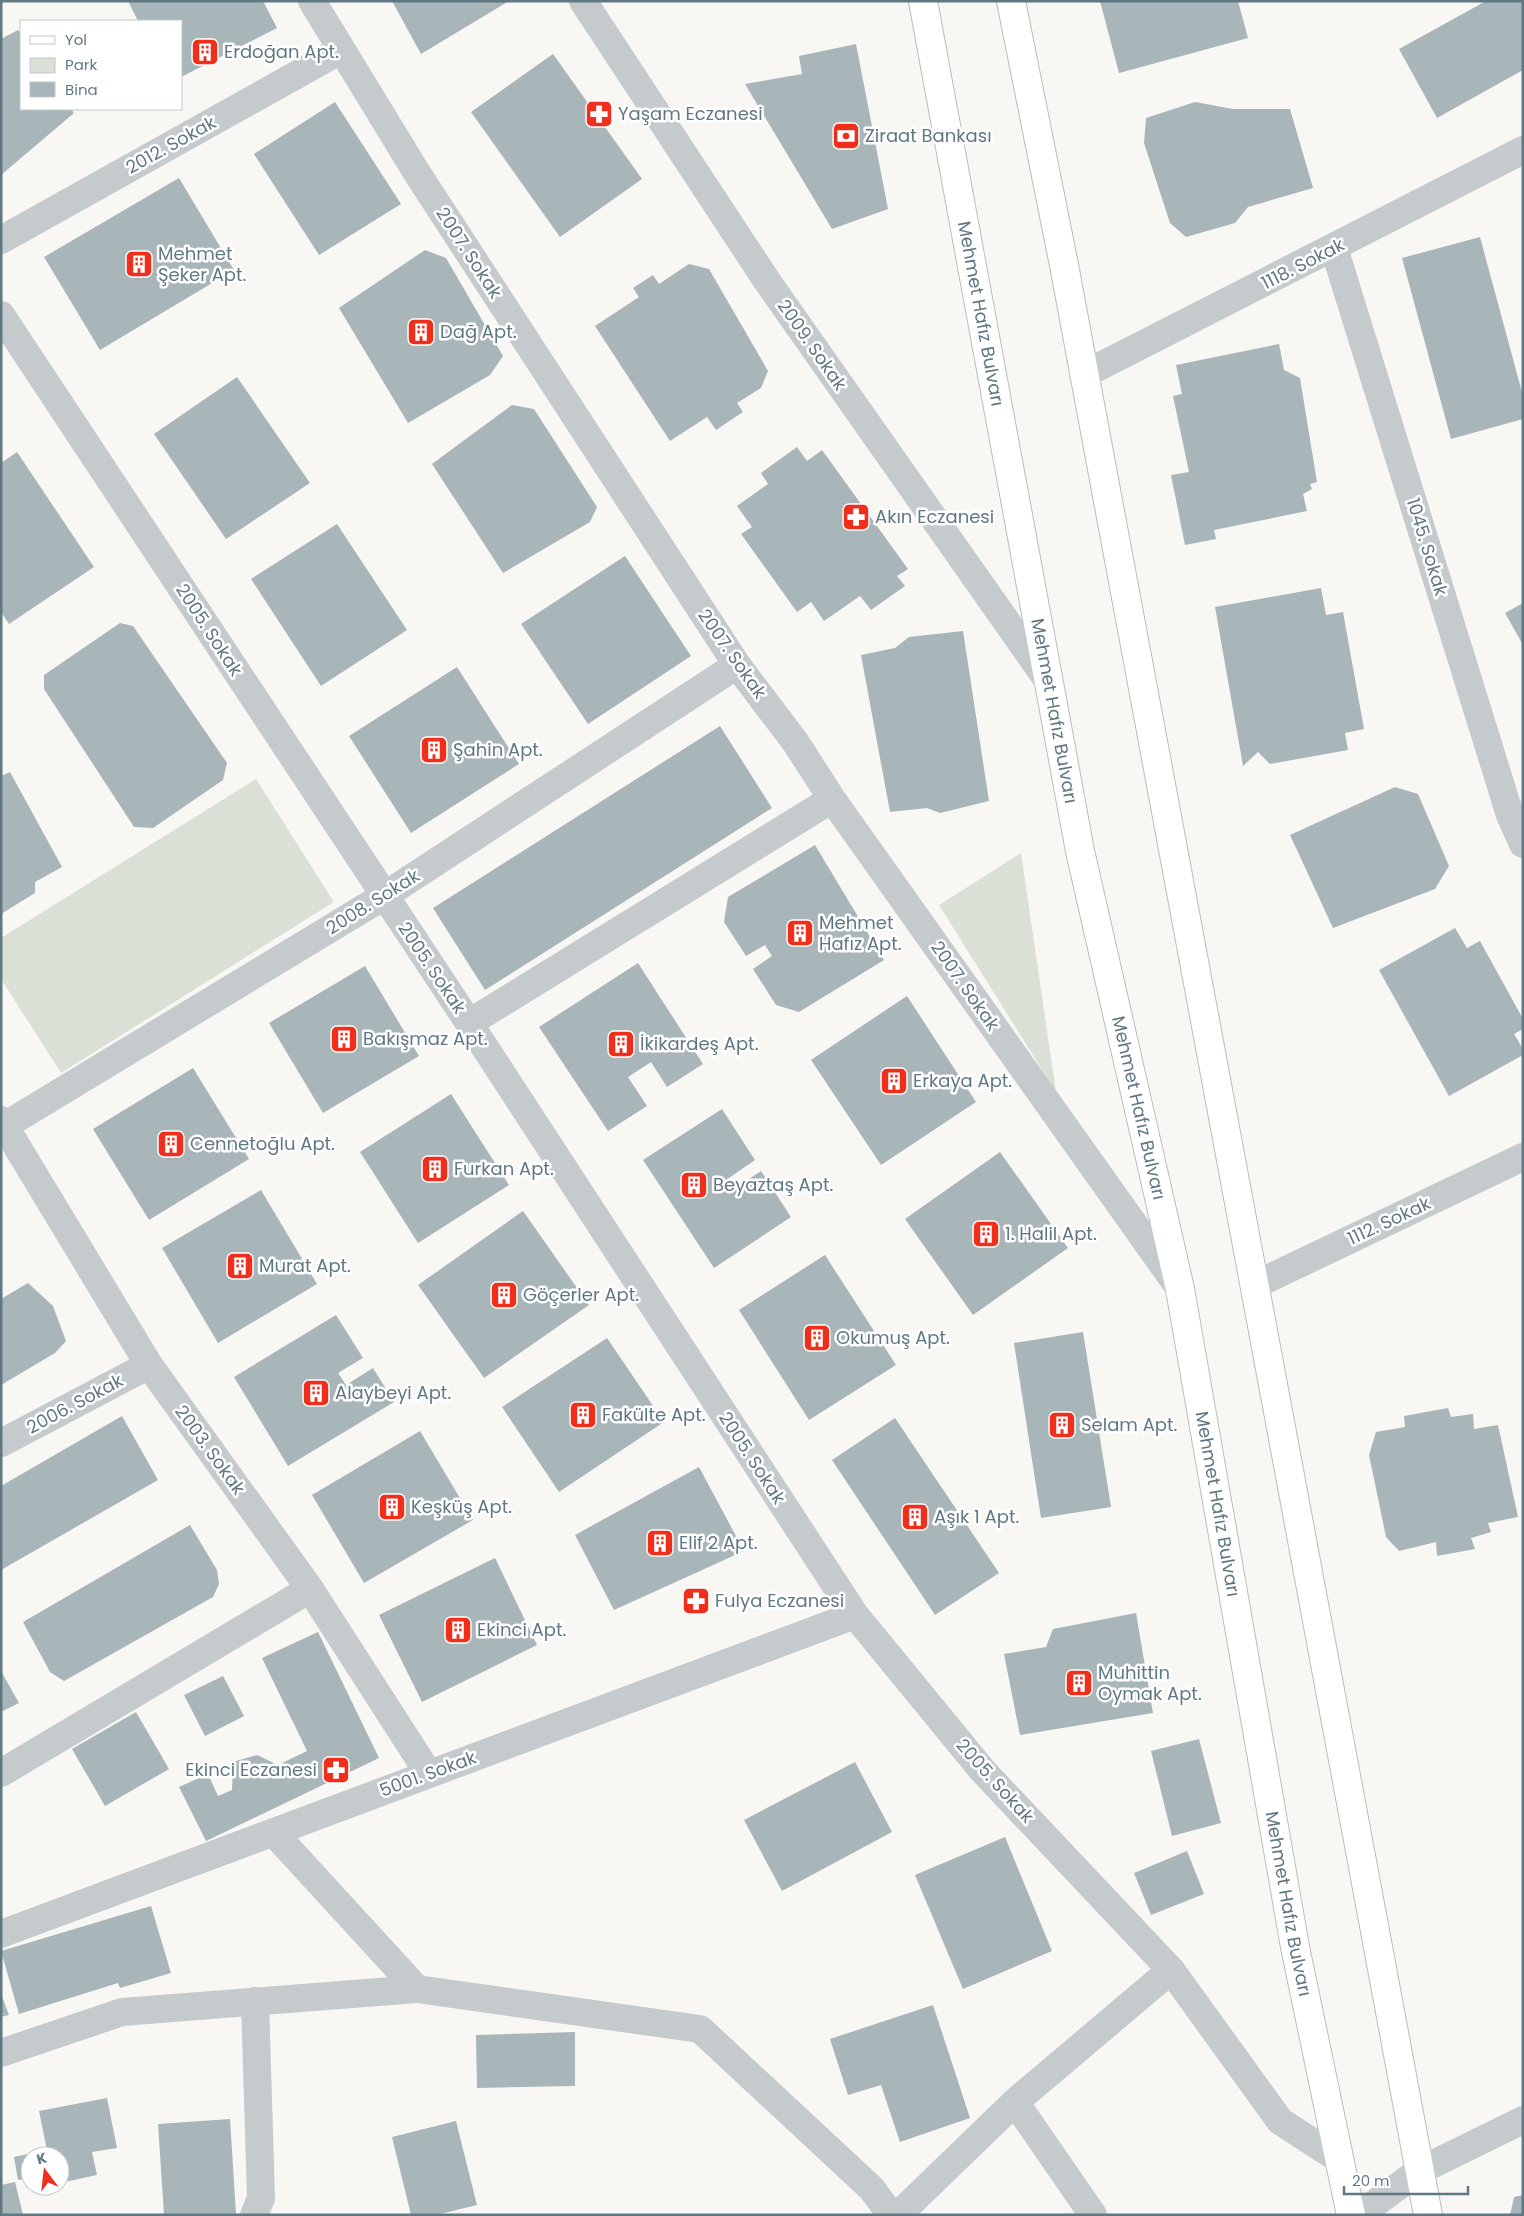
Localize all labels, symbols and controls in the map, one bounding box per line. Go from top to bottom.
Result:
legend [20,20,182,110]
text: Yol [65,29,87,50]
building icon: Erdoğan Apt. [190,37,220,67]
place label: Erdoğan Apt. [224,39,339,64]
text: Park [65,54,97,75]
text: Bina [65,79,98,100]
pharmacy icon: Yaşam Eczanesi [584,99,614,129]
place label: Yaşam Eczanesi [618,101,763,126]
street label: 2012. Sokak [121,109,221,180]
bank icon: Ziraat Bankası [831,121,861,151]
place label: Ziraat Bankası [865,123,992,148]
street label: 2007. Sokak [431,202,509,304]
street label: Mehmet Hafız Bulvarı [952,219,1011,408]
street label: 1118. Sokak [1257,232,1349,295]
place label: Mehmet Şeker Apt. [158,241,246,287]
building icon: Mehmet Şeker Apt. [124,249,154,279]
street label: 2009. Sokak [772,294,853,396]
building icon: Dağ Apt. [406,317,436,347]
place label: Dağ Apt. [440,319,517,344]
street label: 1045. Sokak [1401,495,1454,600]
pharmacy icon: Akın Eczanesi [841,502,871,532]
place label: Akın Eczanesi [875,504,994,529]
street label: 2005. Sokak [170,579,249,681]
street label: 2007. Sokak [692,604,773,704]
street label: Mehmet Hafız Bulvarı [1025,616,1084,805]
building icon: Şahin Apt. [419,735,449,765]
place label: Şahin Apt. [453,737,543,762]
street label: 2008. Sokak [321,863,425,940]
place label: Mehmet Hafız Apt. [819,910,902,956]
street label: 2005. Sokak [393,917,473,1019]
building icon: Mehmet Hafız Apt. [785,918,815,948]
street label: 2007. Sokak [925,936,1006,1036]
street label: Mehmet Hafız Bulvarı [1106,1014,1172,1202]
building icon: Bakışmaz Apt. [329,1024,359,1054]
place label: Bakışmaz Apt. [363,1026,488,1051]
building icon: İkikardeş Apt. [606,1029,636,1059]
place label: İkikardeş Apt. [640,1031,758,1056]
building icon: Erkaya Apt. [879,1066,909,1096]
place label: Erkaya Apt. [913,1068,1012,1093]
building icon: Cennetoğlu Apt. [156,1129,186,1159]
place label: Cennetoğlu Apt. [190,1131,335,1156]
building icon: Furkan Apt. [420,1154,450,1184]
place label: Furkan Apt. [454,1156,554,1181]
building icon: Beyaztaş Apt. [679,1170,709,1200]
place label: Beyaztaş Apt. [713,1172,833,1197]
street label: 1112. Sokak [1343,1190,1435,1251]
building icon: 1. Halil Apt. [971,1219,1001,1249]
place label: 1. Halil Apt. [1005,1221,1097,1246]
building icon: Murat Apt. [225,1251,255,1281]
place label: Murat Apt. [259,1253,351,1278]
building icon: Göçerler Apt. [489,1280,519,1310]
place label: Göçerler Apt. [523,1282,639,1307]
building icon: Okumuş Apt. [802,1323,832,1353]
place label: Okumuş Apt. [836,1325,950,1350]
street label: 2006. Sokak [22,1367,128,1439]
building icon: Alaybeyi Apt. [301,1378,331,1408]
place label: Alaybeyi Apt. [335,1380,451,1405]
street label: 2003. Sokak [169,1400,252,1500]
building icon: Fakülte Apt. [568,1400,598,1430]
place label: Fakülte Apt. [602,1402,706,1427]
street label: 2005. Sokak [713,1407,792,1509]
street label: Mehmet Hafız Bulvarı [1190,1409,1247,1599]
building icon: Selam Apt. [1047,1410,1077,1440]
place label: Selam Apt. [1081,1412,1177,1437]
building icon: Keşküş Apt. [377,1492,407,1522]
place label: Keşküş Apt. [411,1494,512,1519]
building icon: Aşık 1 Apt. [900,1502,930,1532]
place label: Aşık 1 Apt. [934,1504,1019,1529]
building icon: Elif 2 Apt. [645,1528,675,1558]
place label: Elif 2 Apt. [679,1530,758,1555]
pharmacy icon: Fulya Eczanesi [681,1586,711,1616]
place label: Fulya Eczanesi [715,1588,844,1613]
building icon: Ekinci Apt. [443,1615,473,1645]
place label: Ekinci Apt. [477,1617,566,1642]
place label: Muhittin Oymak Apt. [1098,1660,1202,1706]
building icon: Muhittin Oymak Apt. [1064,1668,1094,1698]
street label: 2005. Sokak [951,1733,1040,1829]
street label: 5001. Sokak [376,1744,480,1803]
pharmacy icon: Ekinci Eczanesi [321,1755,351,1785]
place label: Ekinci Eczanesi [185,1757,317,1782]
street label: Mehmet Hafız Bulvarı [1260,1809,1318,1999]
north arrow [20,2146,70,2196]
text: K [34,2147,49,2169]
scale bar [1344,2164,1468,2196]
text: 20 m [1352,2170,1390,2191]

